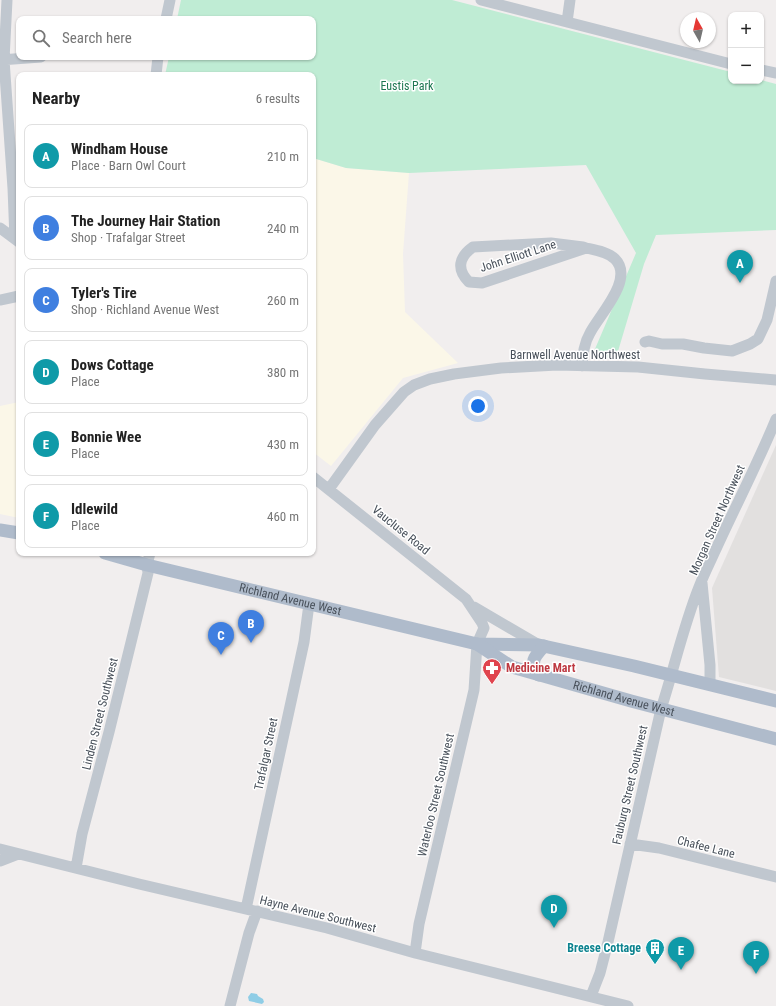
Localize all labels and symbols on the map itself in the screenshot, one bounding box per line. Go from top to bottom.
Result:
north arrow [680,12,716,48]
park label: Eustis Park [380,79,434,93]
street label: John Elliott Lane [478,237,558,275]
pin: A [727,250,753,283]
street label: Barnwell Avenue Northwest [510,348,640,362]
your location [468,396,488,416]
street label: Morgan Street Northwest [686,462,748,577]
street label: Vaucluse Road [369,503,433,558]
street label: Richland Avenue West [238,580,343,618]
pin: B [238,610,264,643]
pin: C [208,622,234,655]
street label: Linden Street Southwest [79,656,121,772]
pharmacy icon: Medicine Mart [481,657,503,685]
place label: Medicine Mart [506,661,576,675]
street label: Richland Avenue West [571,678,676,719]
street label: Trafalgar Street [252,716,281,791]
street label: Fauburg Street Southwest [609,724,651,846]
street label: Waterloo Street Southwest [415,732,457,858]
street label: Chafee Lane [676,833,737,861]
street label: Hayne Avenue Southwest [258,893,378,935]
pin: D [541,895,567,928]
building icon: Breese Cottage [644,937,666,965]
pin: E [668,937,694,970]
place label: Breese Cottage [567,941,641,955]
pin: F [743,941,769,974]

